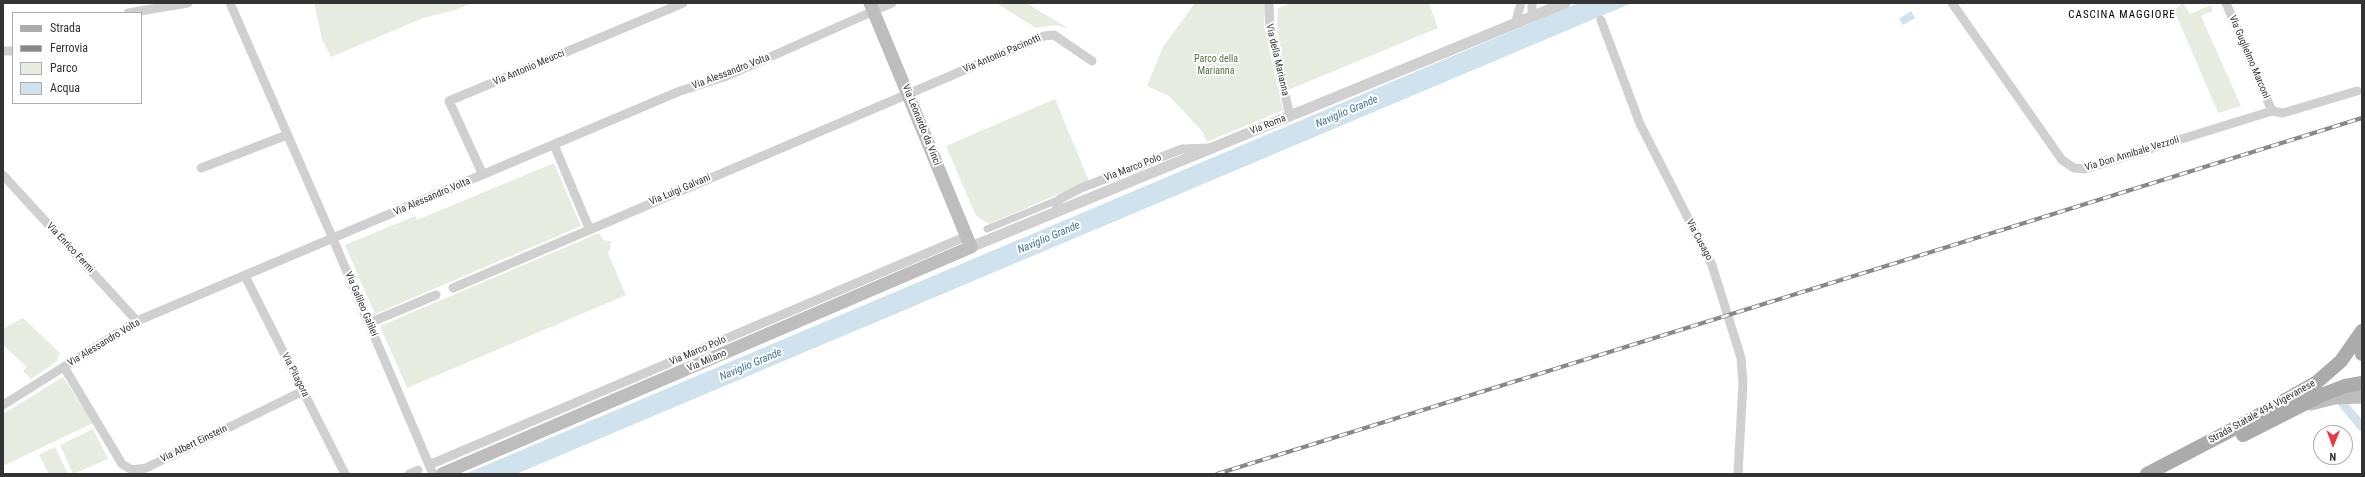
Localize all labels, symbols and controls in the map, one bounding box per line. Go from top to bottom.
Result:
district label: CASCINA MAGGIORE [2068,8,2176,22]
legend [12,12,142,104]
street label: Via Guglielmo Marconi [2226,14,2272,100]
text: Strada [50,21,81,35]
street label: Via della Marianna [1263,23,1291,97]
street label: Via Antonio Pacinotti [961,32,1043,76]
text: Ferrovia [50,41,88,55]
street label: Via Antonio Meucci [491,48,567,88]
street label: Via Alessandro Volta [690,52,772,92]
park label: Parco della Marianna [1194,53,1238,76]
text: Parco [50,61,77,75]
text: Acqua [50,81,80,95]
street label: Via Leonardo da Vinci [899,83,943,167]
water label: Naviglio Grande [1314,93,1380,131]
street label: Via Roma [1248,112,1288,138]
street label: Via Don Annibale Vezzoli [2083,134,2181,174]
street label: Via Marco Polo [1103,152,1163,184]
street label: Via Luigi Galvani [648,172,712,208]
street label: Via Alessandro Volta [392,175,472,219]
street label: Via Cusago [1683,217,1715,263]
water label: Naviglio Grande [1016,219,1082,257]
street label: Via Enrico Fermi [44,220,96,276]
street label: Via Galileo Galilei [342,270,380,338]
street label: Via Alessandro Volta [66,317,142,369]
street label: Via Marco Polo [668,334,728,368]
water label: Naviglio Grande [718,346,784,384]
street label: Via Milano [685,347,729,375]
street label: Via Pitagora [279,351,311,399]
street label: Strada Statale 494 Vigevanese [2207,378,2317,446]
street label: Via Albert Einstein [159,423,229,465]
north arrow [2313,425,2353,465]
text: N [2329,450,2336,463]

